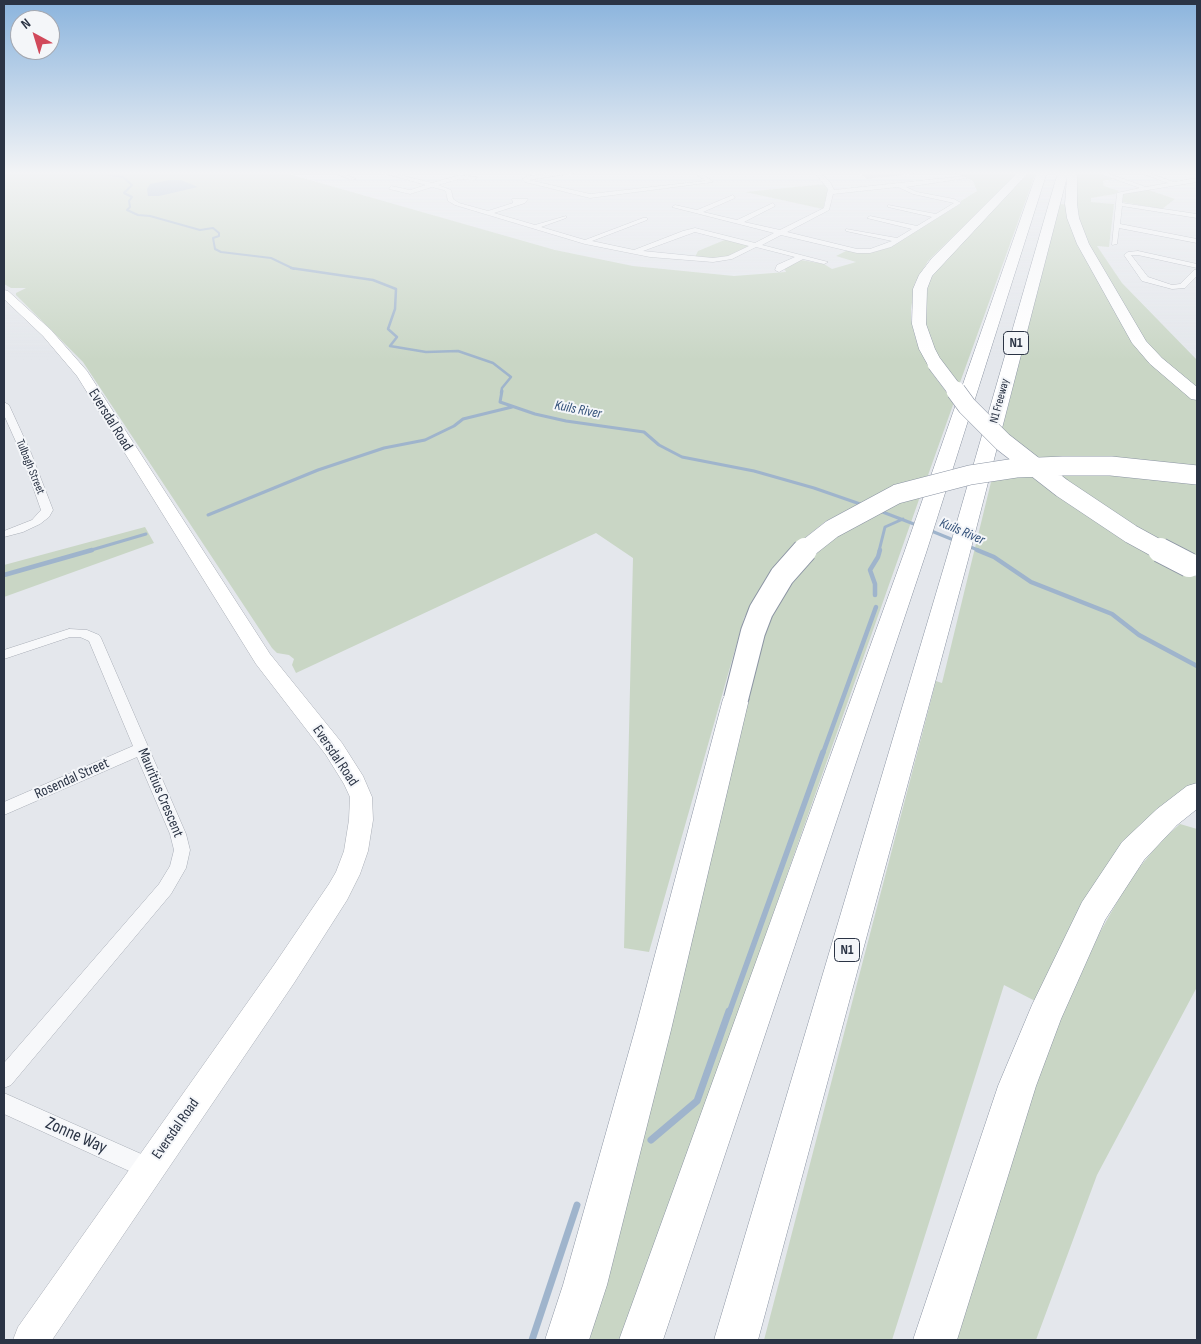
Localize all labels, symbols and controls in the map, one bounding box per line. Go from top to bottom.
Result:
north arrow [10,10,60,60]
text: N [18,15,34,33]
road number: N1 [1004,332,1028,354]
street label: N1 Freeway [987,377,1013,425]
street label: Eversdal Road [84,386,136,454]
water label: Kuils River [553,397,603,423]
street label: Tulbagh Street [12,437,48,497]
water label: Kuils River [937,515,987,549]
street label: Eversdal Road [308,722,362,790]
street label: Mauritius Crescent [133,746,187,840]
street label: Rosendal Street [32,755,112,803]
road number: N1 [834,938,860,962]
street label: Eversdal Road [149,1095,203,1163]
street label: Zonne Way [42,1113,110,1159]

